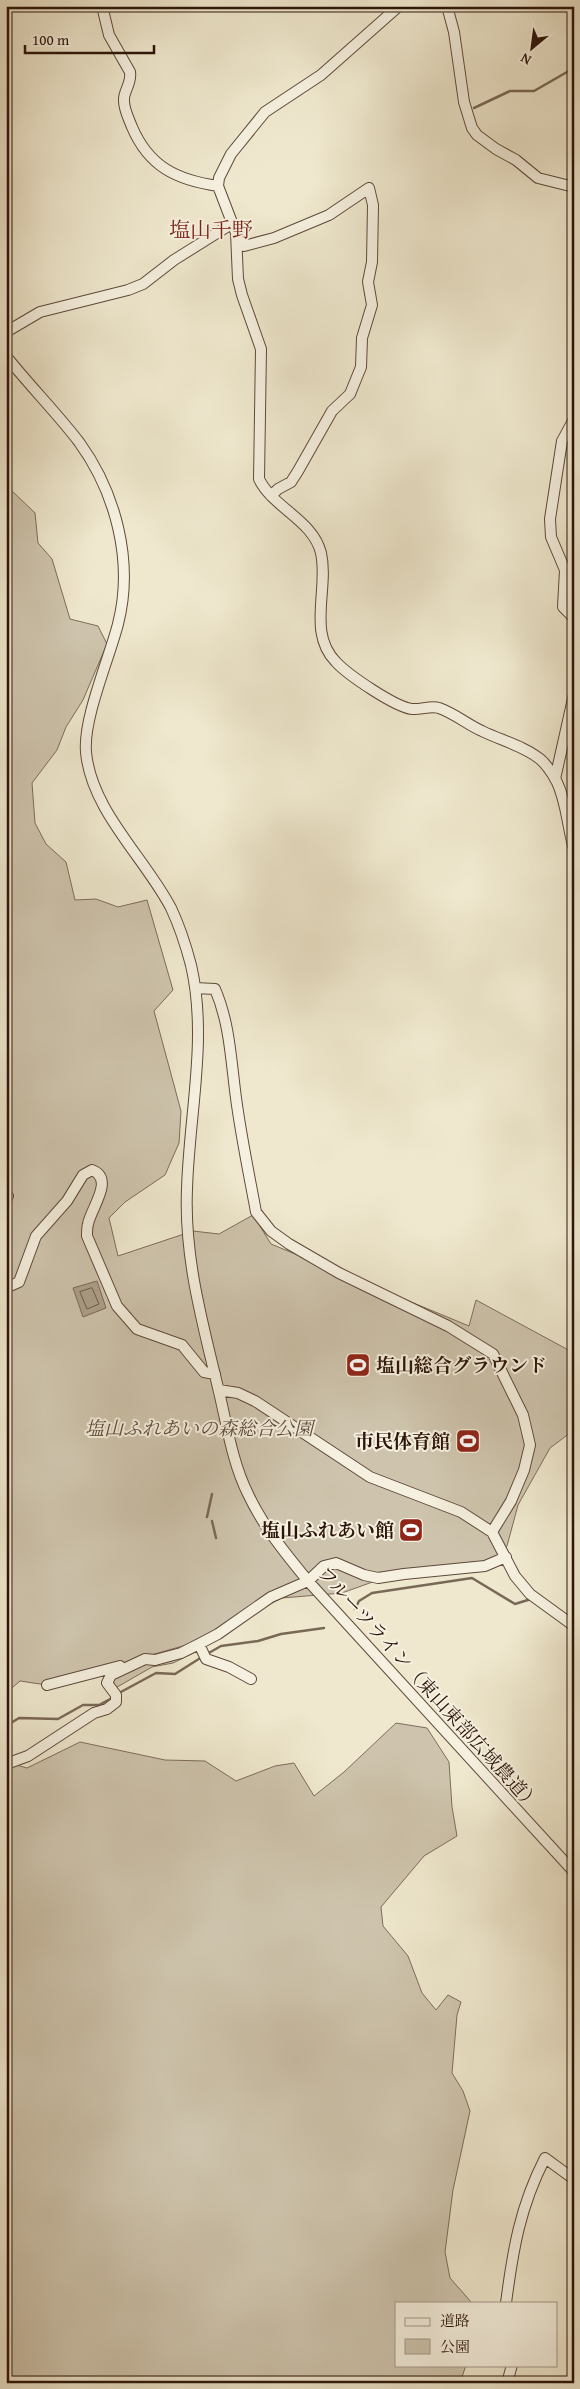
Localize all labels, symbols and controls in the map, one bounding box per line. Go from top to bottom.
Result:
scale bar [25,22,154,54]
north arrow [508,22,558,72]
text: 100 m [32,29,70,50]
text: N [516,48,535,70]
district label: 塩山千野 [169,214,253,245]
place label: 塩山総合グラウンド [376,1351,547,1379]
sports icon: 塩山総合グラウンド [345,1352,371,1378]
park label: 塩山ふれあいの森総合公園 [85,1414,316,1442]
place label: 市民体育館 [355,1427,450,1455]
sports icon: 市民体育館 [455,1428,481,1454]
place label: 塩山ふれあい館 [261,1516,394,1544]
sports icon: 塩山ふれあい館 [398,1517,424,1543]
street label: フルーツライン（東山東部広域農道） [311,1559,547,1817]
legend [395,2302,558,2366]
text: 道路 [440,2310,470,2331]
text: 公園 [440,2336,470,2357]

